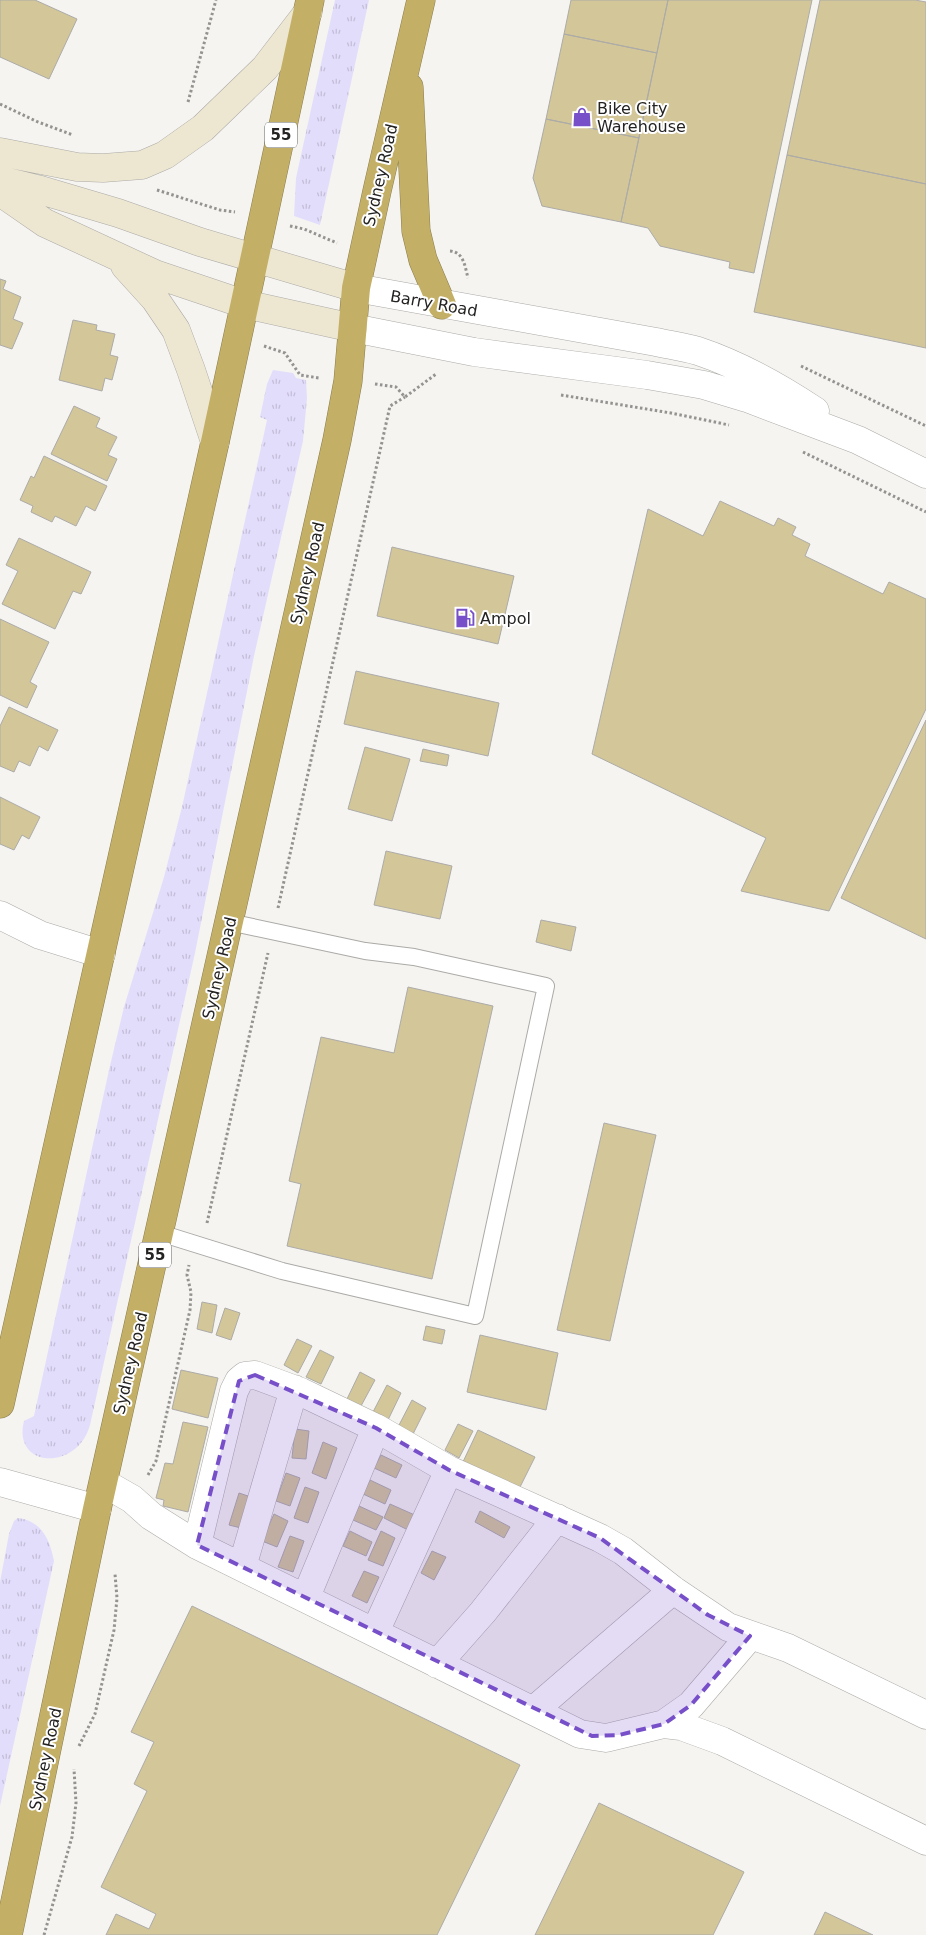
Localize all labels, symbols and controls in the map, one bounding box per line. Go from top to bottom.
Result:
place label: Bike City Warehouse [597,99,686,136]
shop icon: Bike City Warehouse [571,106,593,128]
road number: 55 [265,122,297,148]
street label: Sydney Road [359,122,401,228]
street label: Barry Road [389,286,479,321]
street label: Sydney Road [286,520,328,626]
fuel station icon: Ampol [454,607,476,629]
place label: Ampol [480,609,531,628]
street label: Sydney Road [198,915,240,1021]
road number: 55 [139,1242,171,1268]
street label: Sydney Road [109,1310,151,1416]
street label: Sydney Road [25,1706,66,1812]

